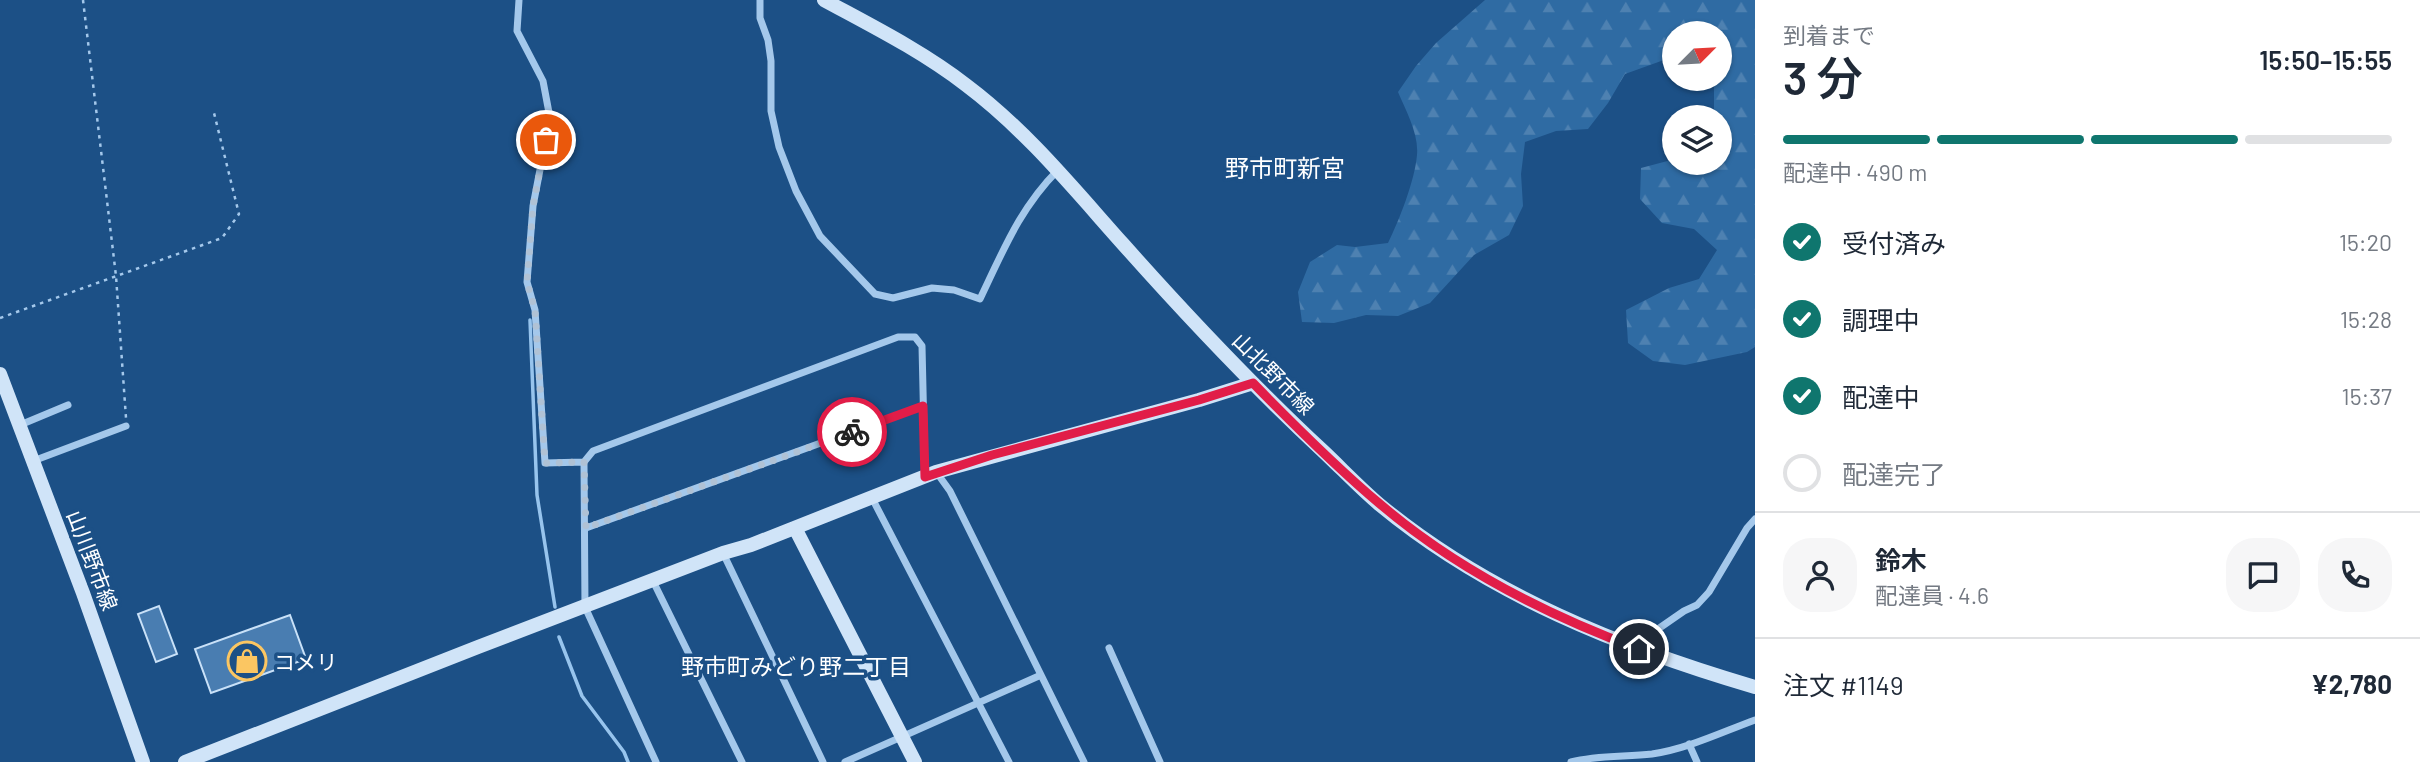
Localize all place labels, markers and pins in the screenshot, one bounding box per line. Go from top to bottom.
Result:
pin [516,110,576,170]
pin [1609,619,1669,679]
shop icon: コメリ [226,640,268,682]
place label: コメリ [274,649,337,674]

